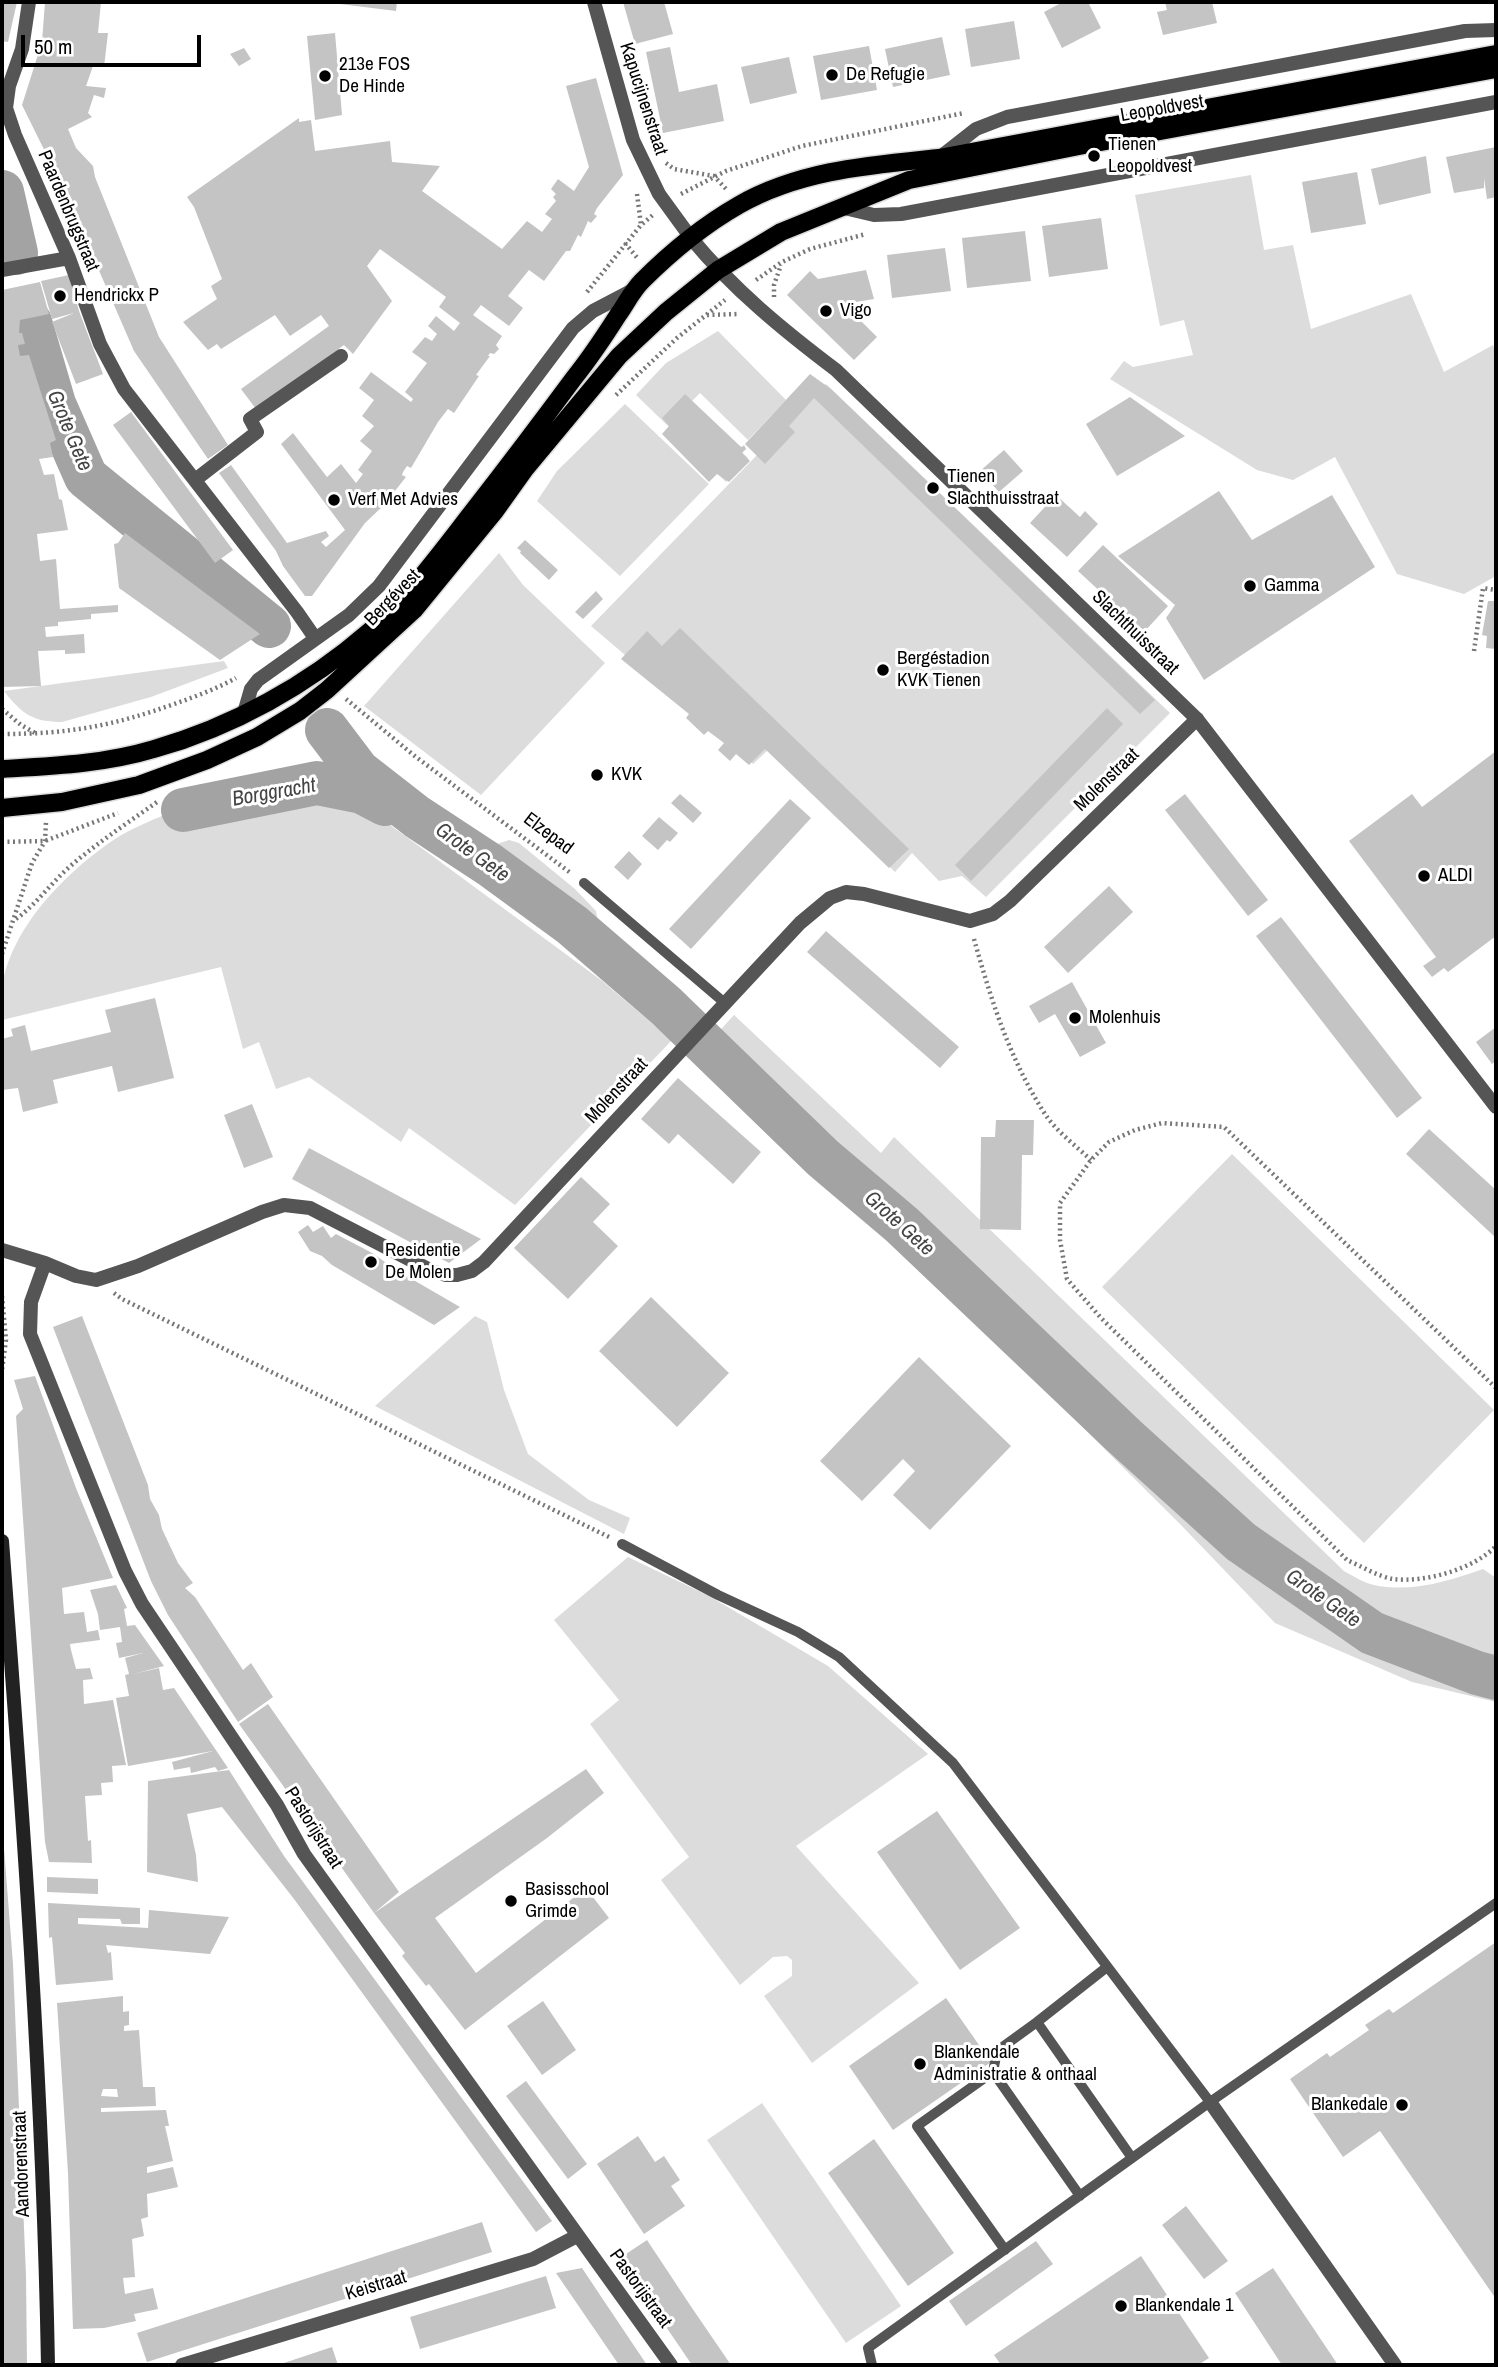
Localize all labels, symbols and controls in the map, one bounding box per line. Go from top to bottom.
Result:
scale bar [24,21,205,65]
text: 50 m [34,32,72,61]
street label: Kapucijnenstraat [614,40,672,158]
place label: 213e FOS De Hinde [339,54,410,98]
place label: De Refugie [846,64,925,86]
marker: De Refugie [824,67,840,83]
marker: 213e FOS De Hinde [317,68,333,84]
street label: Leopoldvest [1119,90,1205,128]
place label: Tienen Leopoldvest [1108,134,1192,178]
street label: Paardenbrugstraat [32,147,104,275]
marker: Tienen Leopoldvest [1086,148,1102,164]
place label: Hendrickx P [74,285,159,307]
marker: Hendrickx P [52,288,68,304]
place label: Vigo [840,300,872,322]
marker: Vigo [818,303,834,319]
water label: Grote Gete [41,387,97,475]
place label: Tienen Slachthuisstraat [947,466,1059,510]
marker: Tienen Slachthuisstraat [925,480,941,496]
place label: Verf Met Advies [348,489,458,511]
marker: Verf Met Advies [326,492,342,508]
street label: Bergévest [360,565,426,631]
place label: Gamma [1264,575,1319,597]
marker: Gamma [1242,578,1258,594]
street label: Slachthuisstraat [1087,586,1183,680]
place label: Bergéstadion KVK Tienen [897,648,990,692]
marker: Bergéstadion KVK Tienen [875,662,891,678]
street label: Molenstraat [1070,744,1144,816]
place label: KVK [611,764,642,786]
marker: KVK [589,767,605,783]
water label: Borggracht [230,773,318,813]
street label: Elzepad [519,808,577,860]
water label: Grote Gete [430,818,514,888]
place label: ALDI [1438,865,1473,887]
marker: ALDI [1416,868,1432,884]
place label: Molenhuis [1089,1007,1161,1029]
marker: Molenhuis [1067,1010,1083,1026]
street label: Molenstraat [581,1053,653,1129]
water label: Grote Gete [859,1186,939,1262]
place label: Residentie De Molen [385,1240,460,1284]
marker: Residentie De Molen [363,1254,379,1270]
water label: Grote Gete [1281,1564,1365,1634]
street label: Pastorijstraat [279,1783,347,1873]
place label: Basisschool Grimde [525,1879,609,1923]
marker: Basisschool Grimde [503,1893,519,1909]
place label: Blankendale Administratie & onthaal [934,2042,1097,2086]
marker: Blankendale Administratie & onthaal [912,2056,928,2072]
place label: Blankedale [1311,2094,1388,2116]
marker: Blankedale [1394,2097,1410,2113]
street label: Aandorenstraat [9,2110,35,2218]
street label: Pastorijstraat [604,2245,676,2333]
street label: Keistraat [343,2266,409,2306]
place label: Blankendale 1 [1135,2295,1234,2317]
marker: Blankendale 1 [1113,2298,1129,2314]

